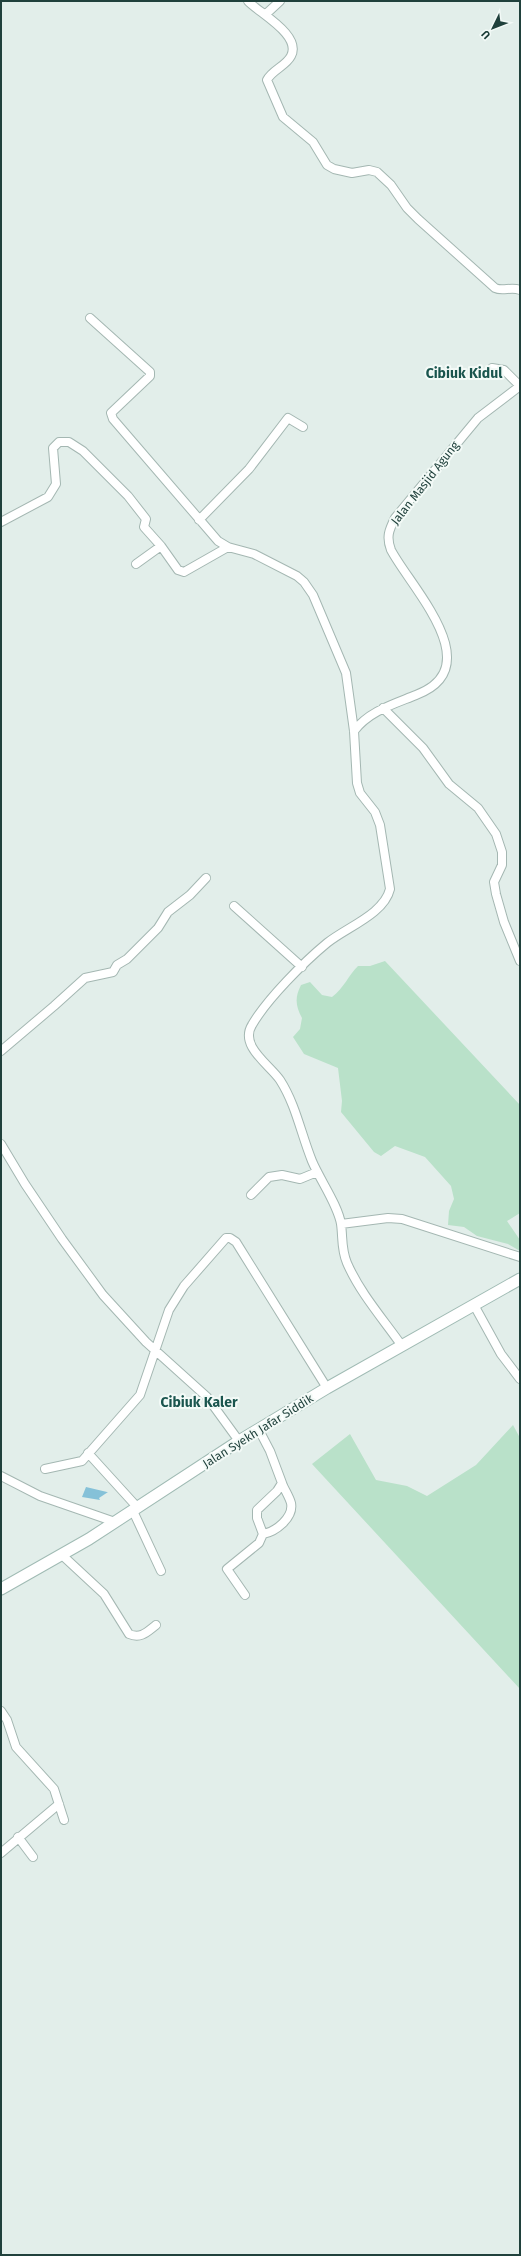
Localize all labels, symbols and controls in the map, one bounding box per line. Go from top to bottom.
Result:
north arrow [473,8,513,48]
text: U [479,27,493,42]
district label: Cibiuk Kidul [426,365,503,382]
street label: Jalan Masjid Agung [388,438,462,527]
street label: Jalan Syekh Jafar Siddik [200,1391,317,1471]
district label: Cibiuk Kaler [160,1394,238,1411]

